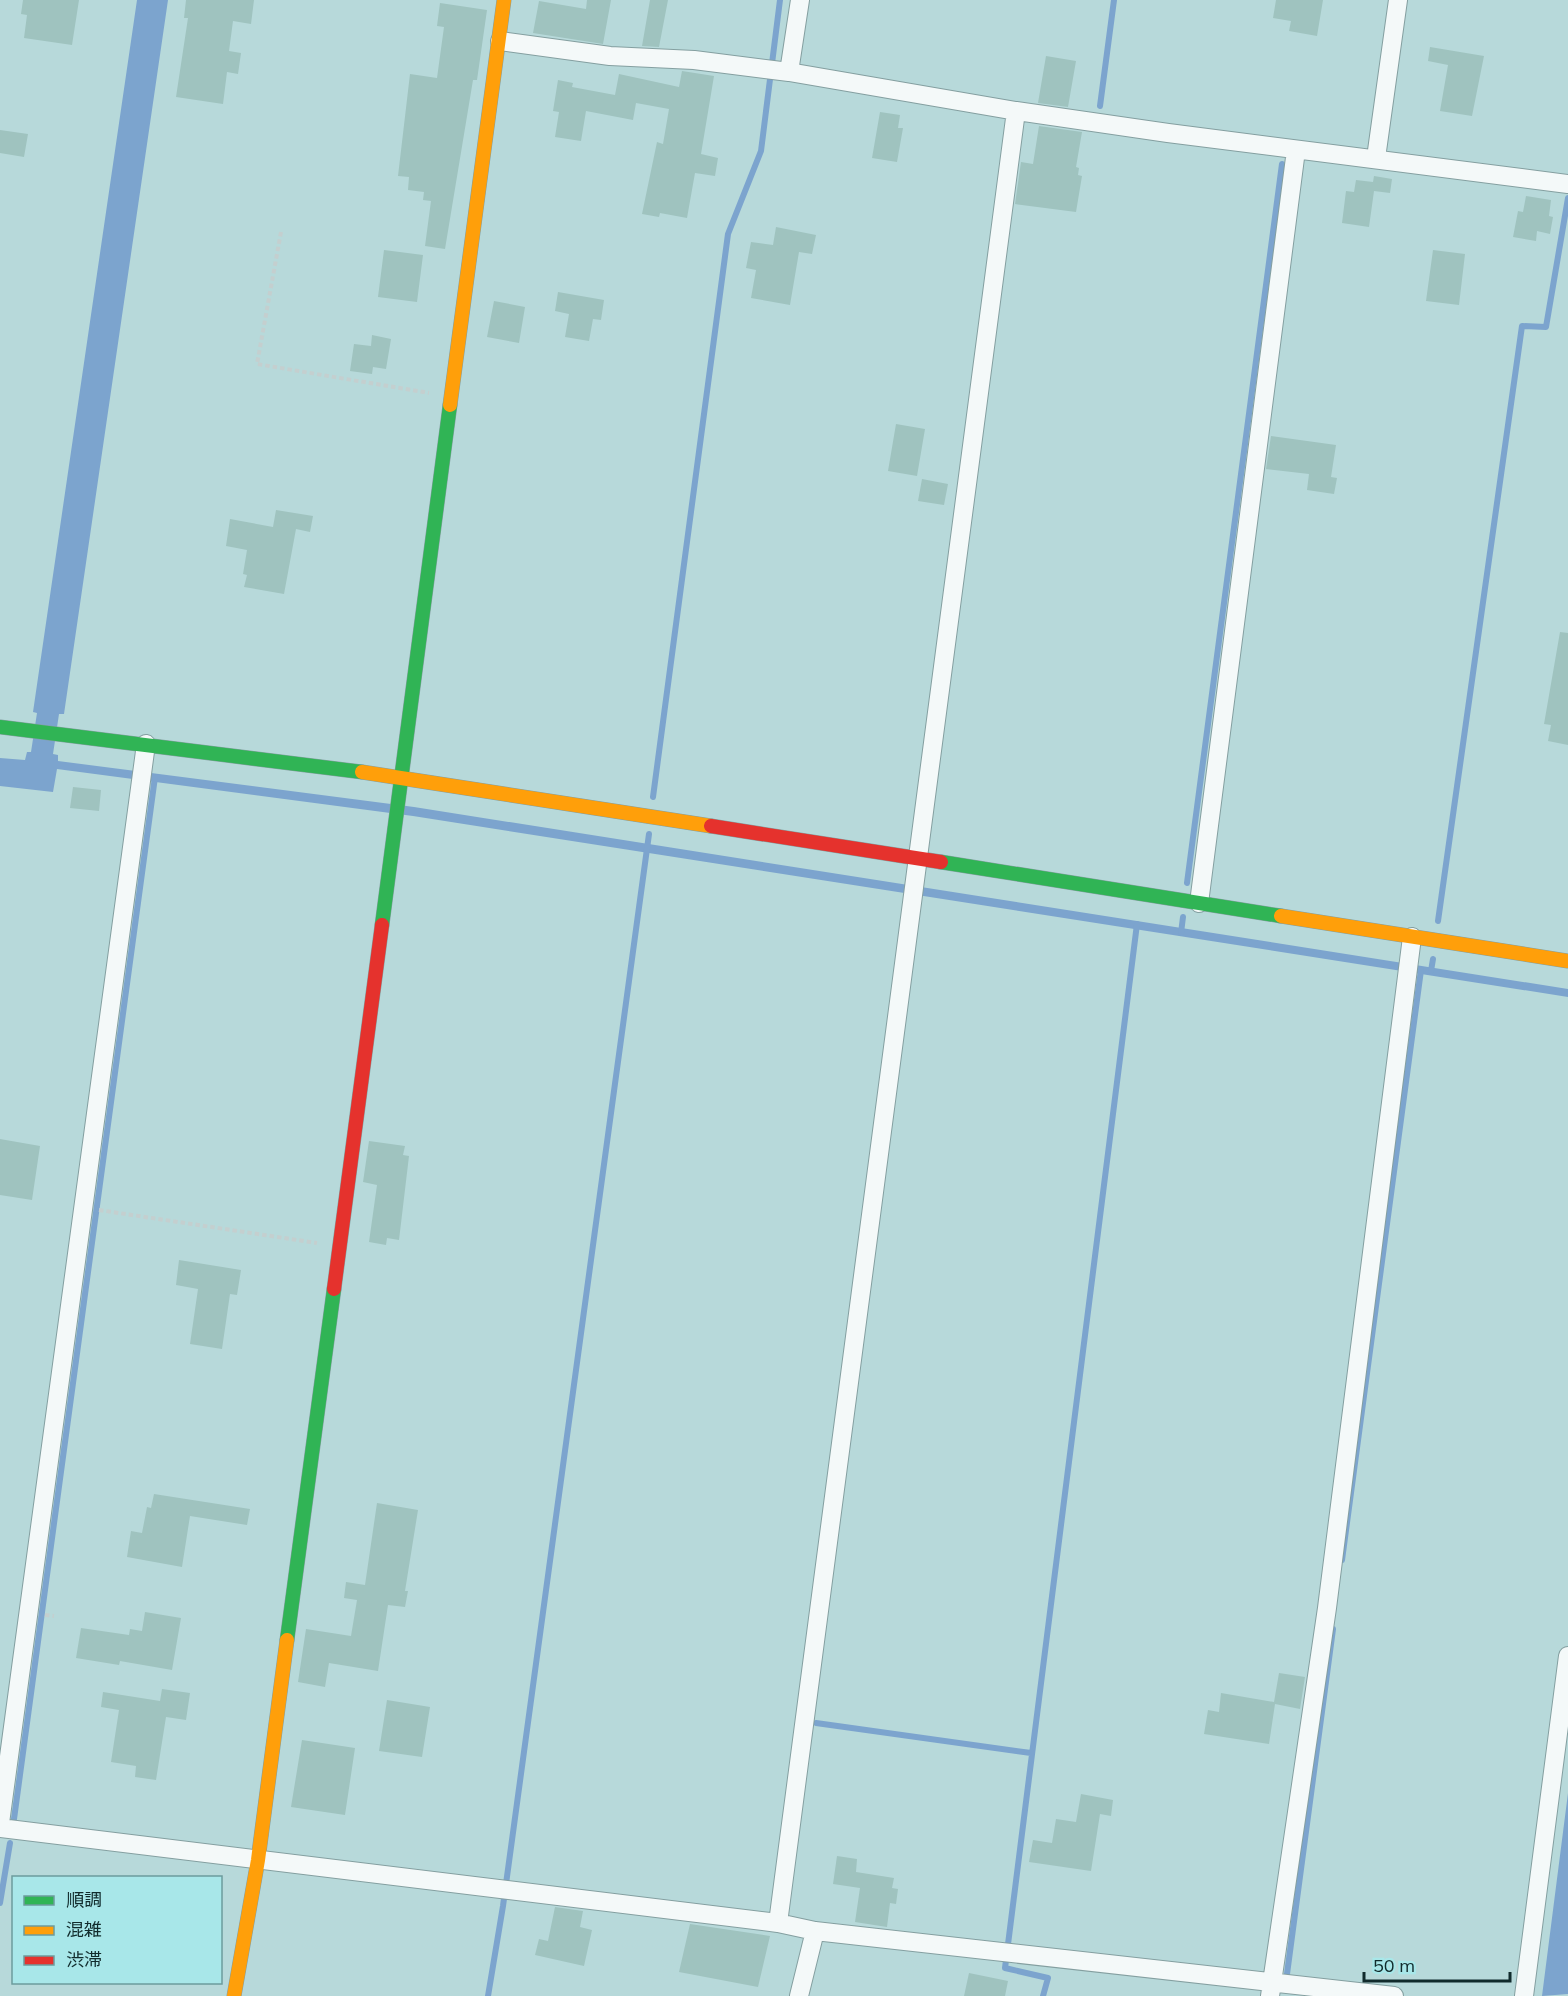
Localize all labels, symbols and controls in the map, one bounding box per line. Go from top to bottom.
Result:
legend [12,1876,222,1984]
text: 順調 [66,1888,102,1911]
text: 混雑 [66,1918,102,1941]
scale bar [1364,1945,1510,1983]
text: 渋滞 [66,1948,102,1971]
text: 50 m [1373,1954,1415,1977]

